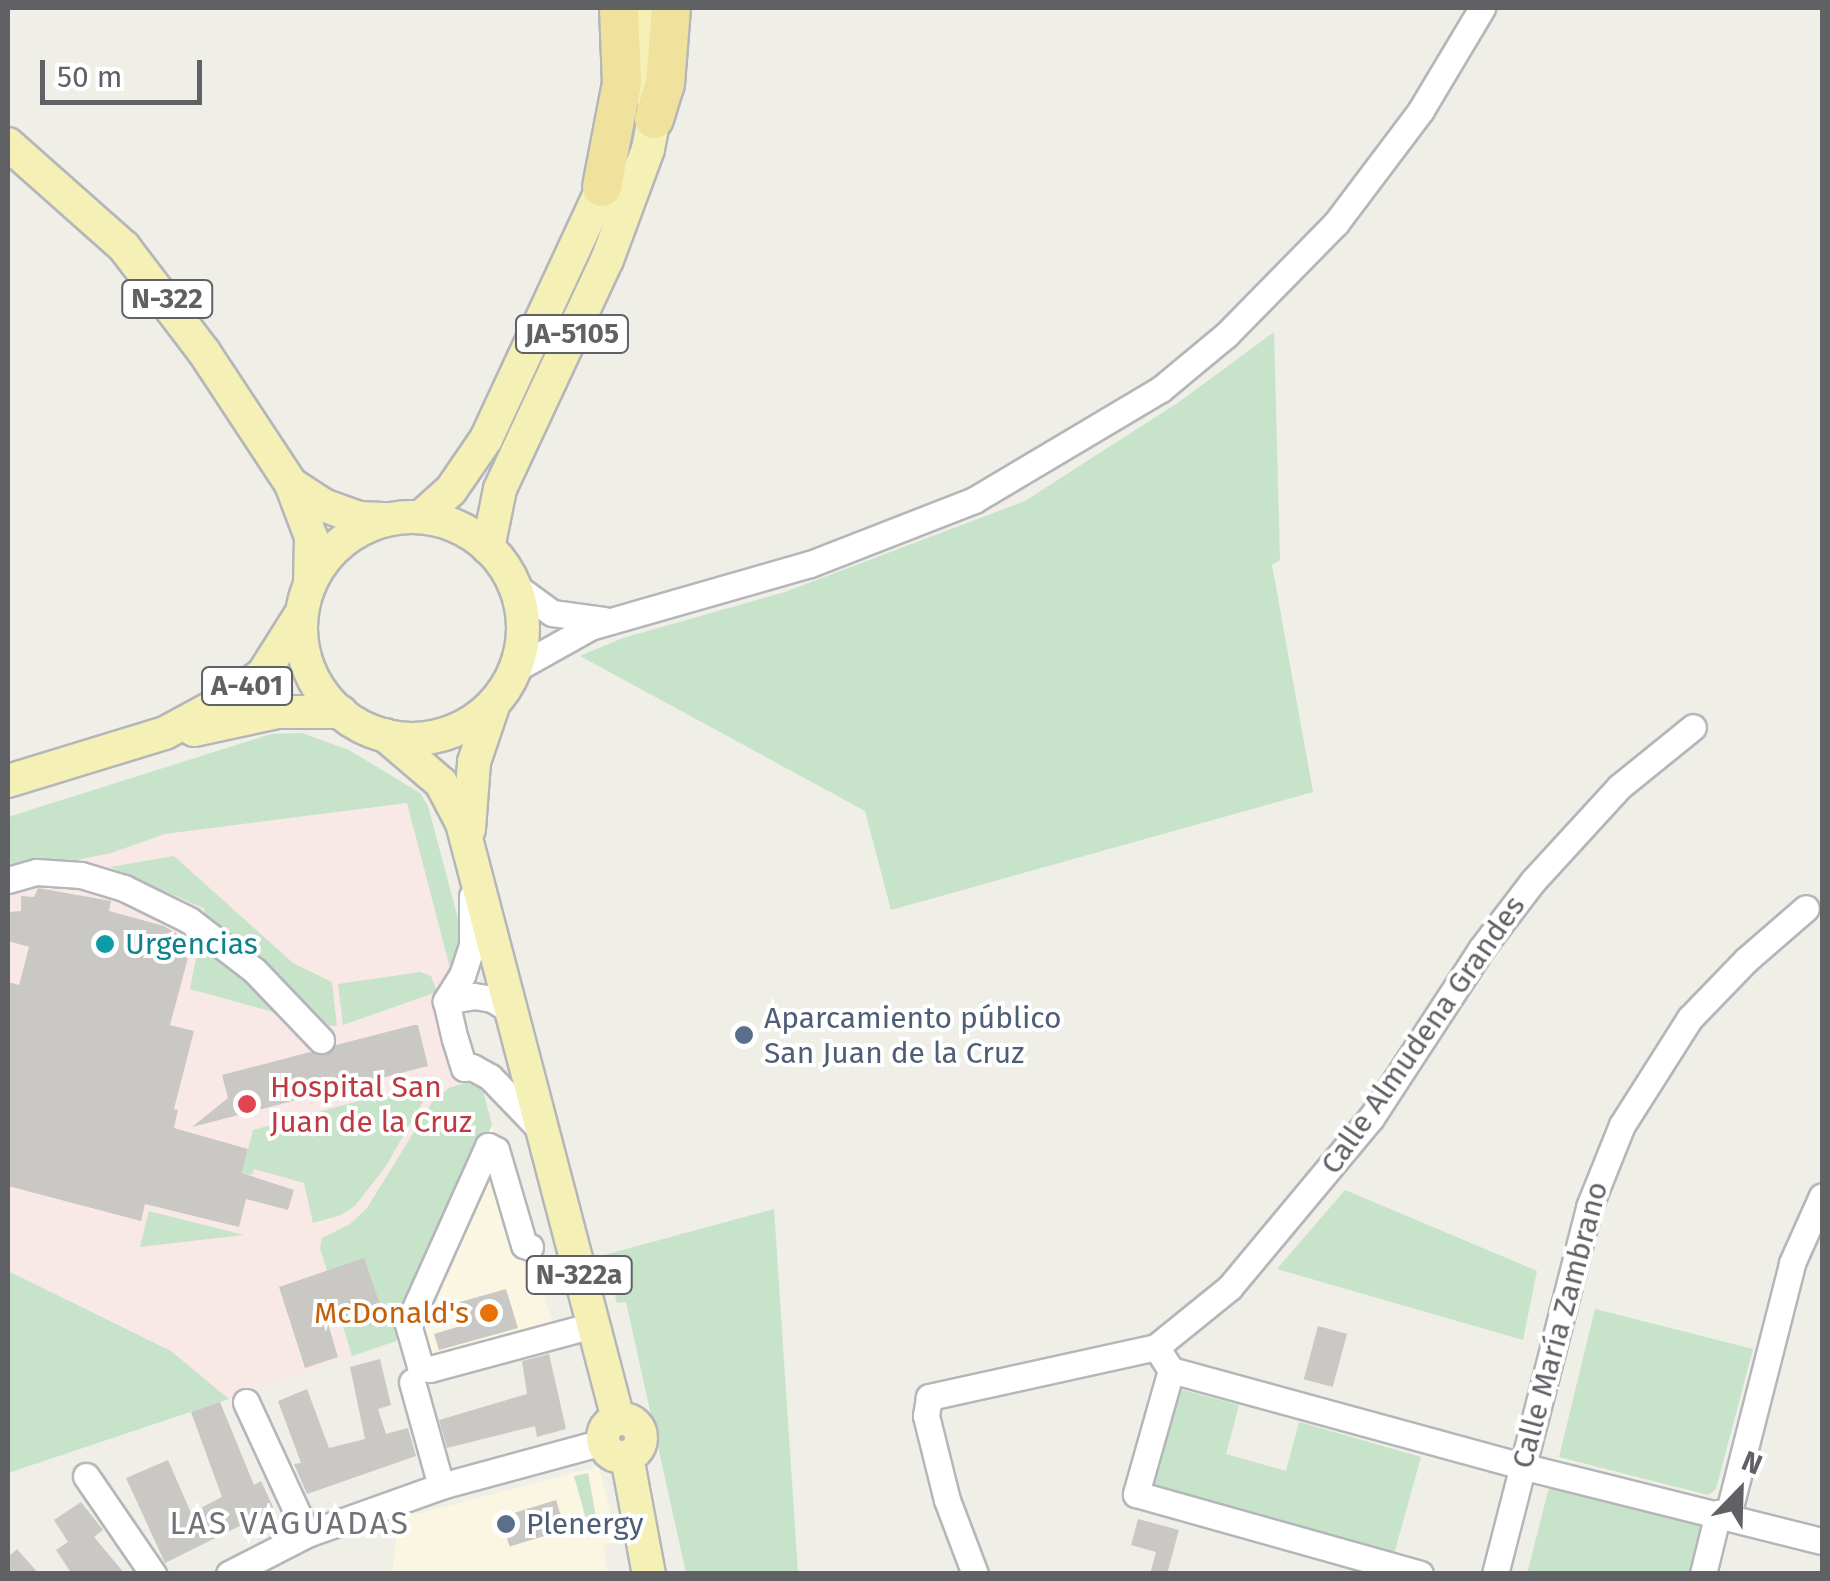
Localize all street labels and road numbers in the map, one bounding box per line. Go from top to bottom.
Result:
road number: N-322 [120,276,214,322]
road number: JA-5105 [514,311,630,357]
road number: A-401 [200,663,294,709]
street label: Calle Almudena Grandes [1313,889,1533,1181]
street label: Calle María Zambrano [1504,1178,1616,1472]
road number: N-322a [524,1252,634,1298]

